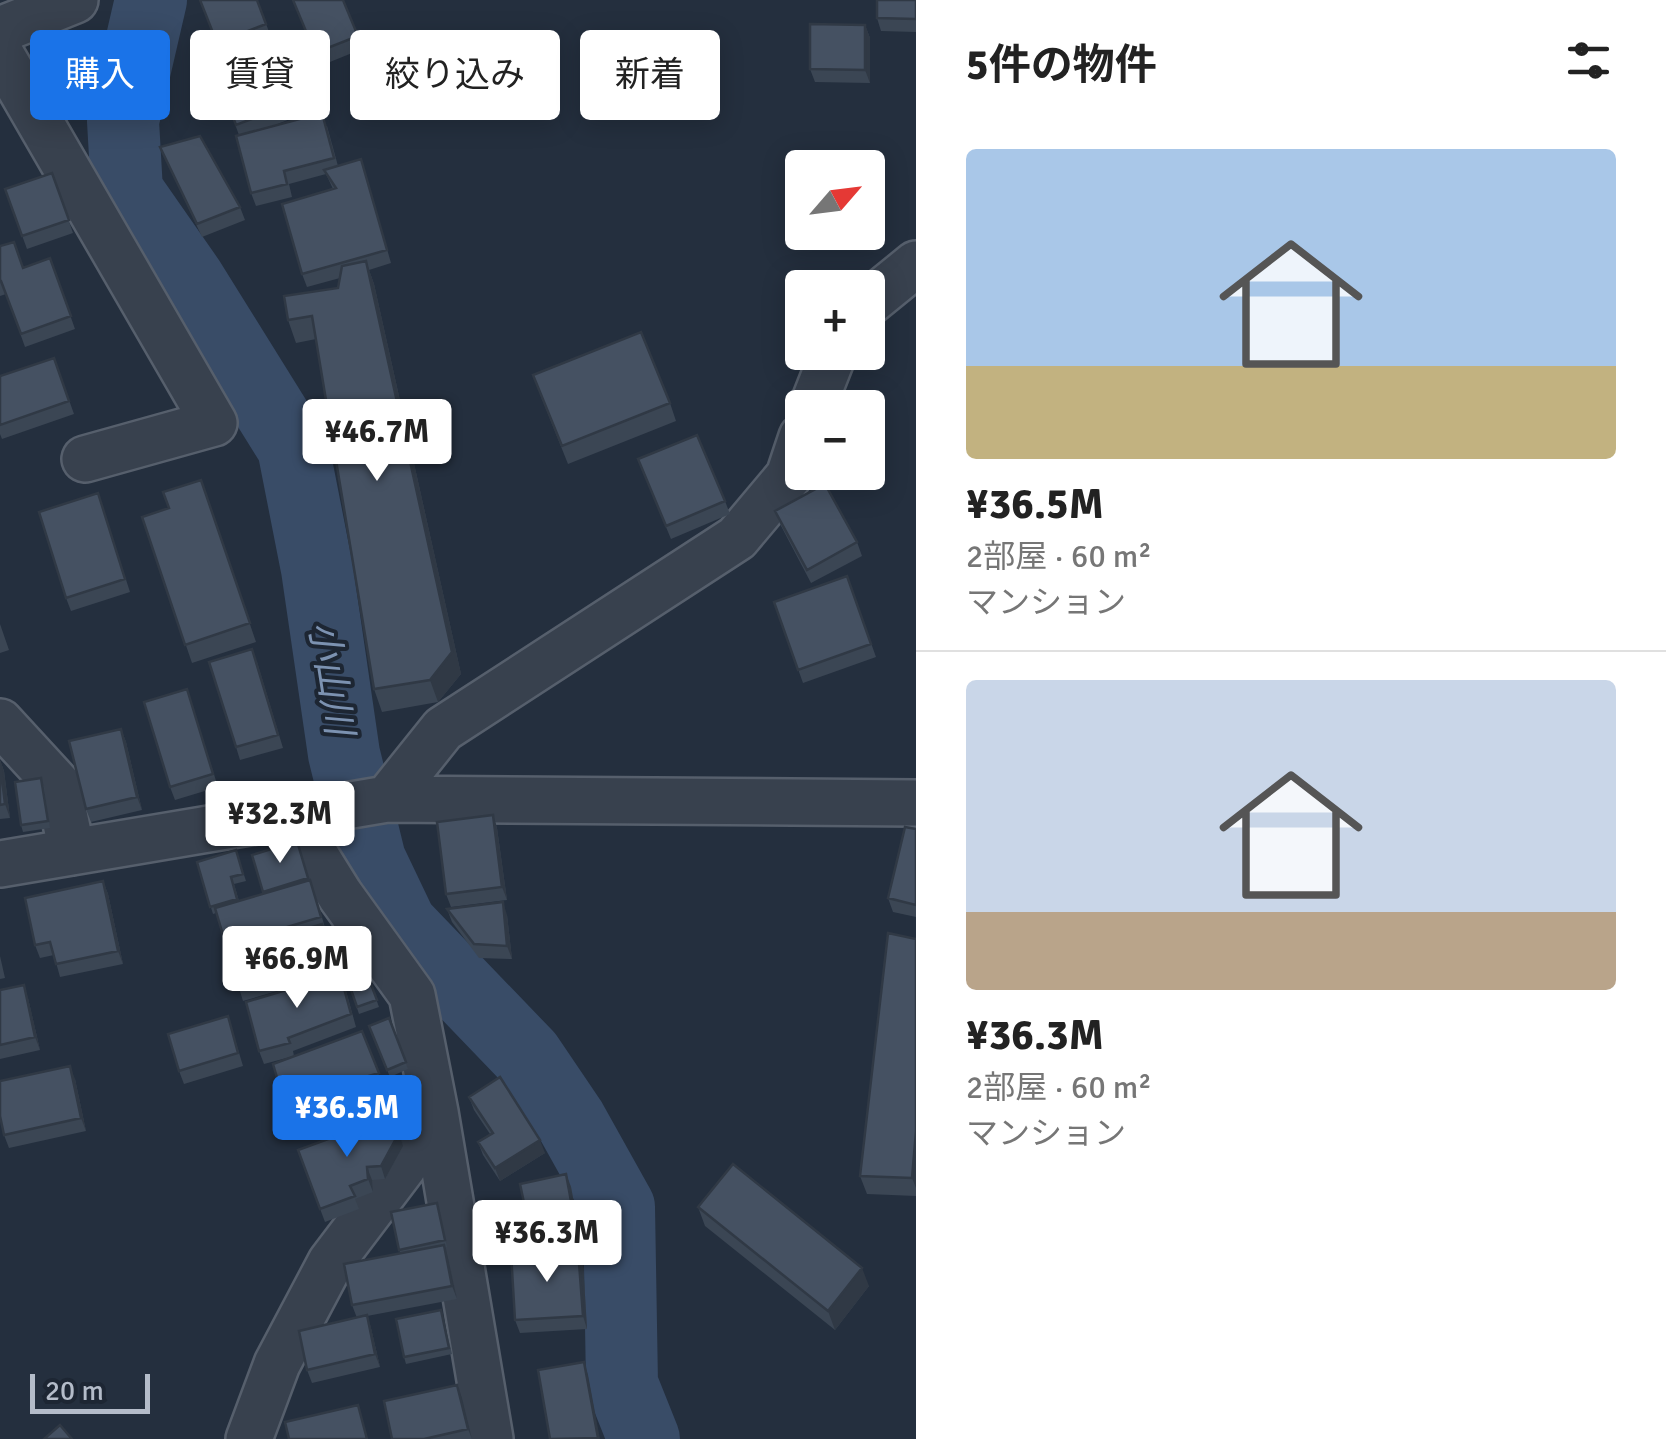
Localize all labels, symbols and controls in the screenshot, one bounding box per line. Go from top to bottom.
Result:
chip: 購入 [30,30,170,120]
chip: 賃貸 [190,30,330,120]
chip: 絞り込み [350,30,560,120]
chip: 新着 [580,30,720,120]
icon: filters [1561,33,1616,88]
text: 5件の物件 [966,40,1157,91]
north arrow [785,150,885,250]
map controls [785,150,885,490]
icon: home [1201,214,1381,394]
button: + [785,270,885,370]
button: − [785,390,885,490]
pin: ¥46.7M [296,399,458,484]
text: ¥46.7M [325,412,429,451]
text: ¥36.5M [966,479,1104,530]
text: 2部屋 · 60 m² [966,537,1152,576]
text: マンション [966,583,1126,622]
water label: 小山川 [299,618,364,742]
icon: home [1201,745,1381,925]
pin: ¥32.3M [199,781,361,866]
text: ¥32.3M [228,794,332,833]
pin: ¥66.9M [216,926,378,1011]
text: ¥66.9M [245,939,349,978]
text: ¥36.3M [966,1010,1104,1061]
text: 2部屋 · 60 m² [966,1068,1152,1107]
pin: ¥36.5M [266,1075,428,1160]
text: ¥36.5M [295,1088,399,1127]
text: マンション [966,1114,1126,1153]
pin: ¥36.3M [466,1200,628,1285]
text: ¥36.3M [495,1213,599,1252]
scale bar [30,1369,150,1414]
text: 20 m [45,1374,104,1408]

